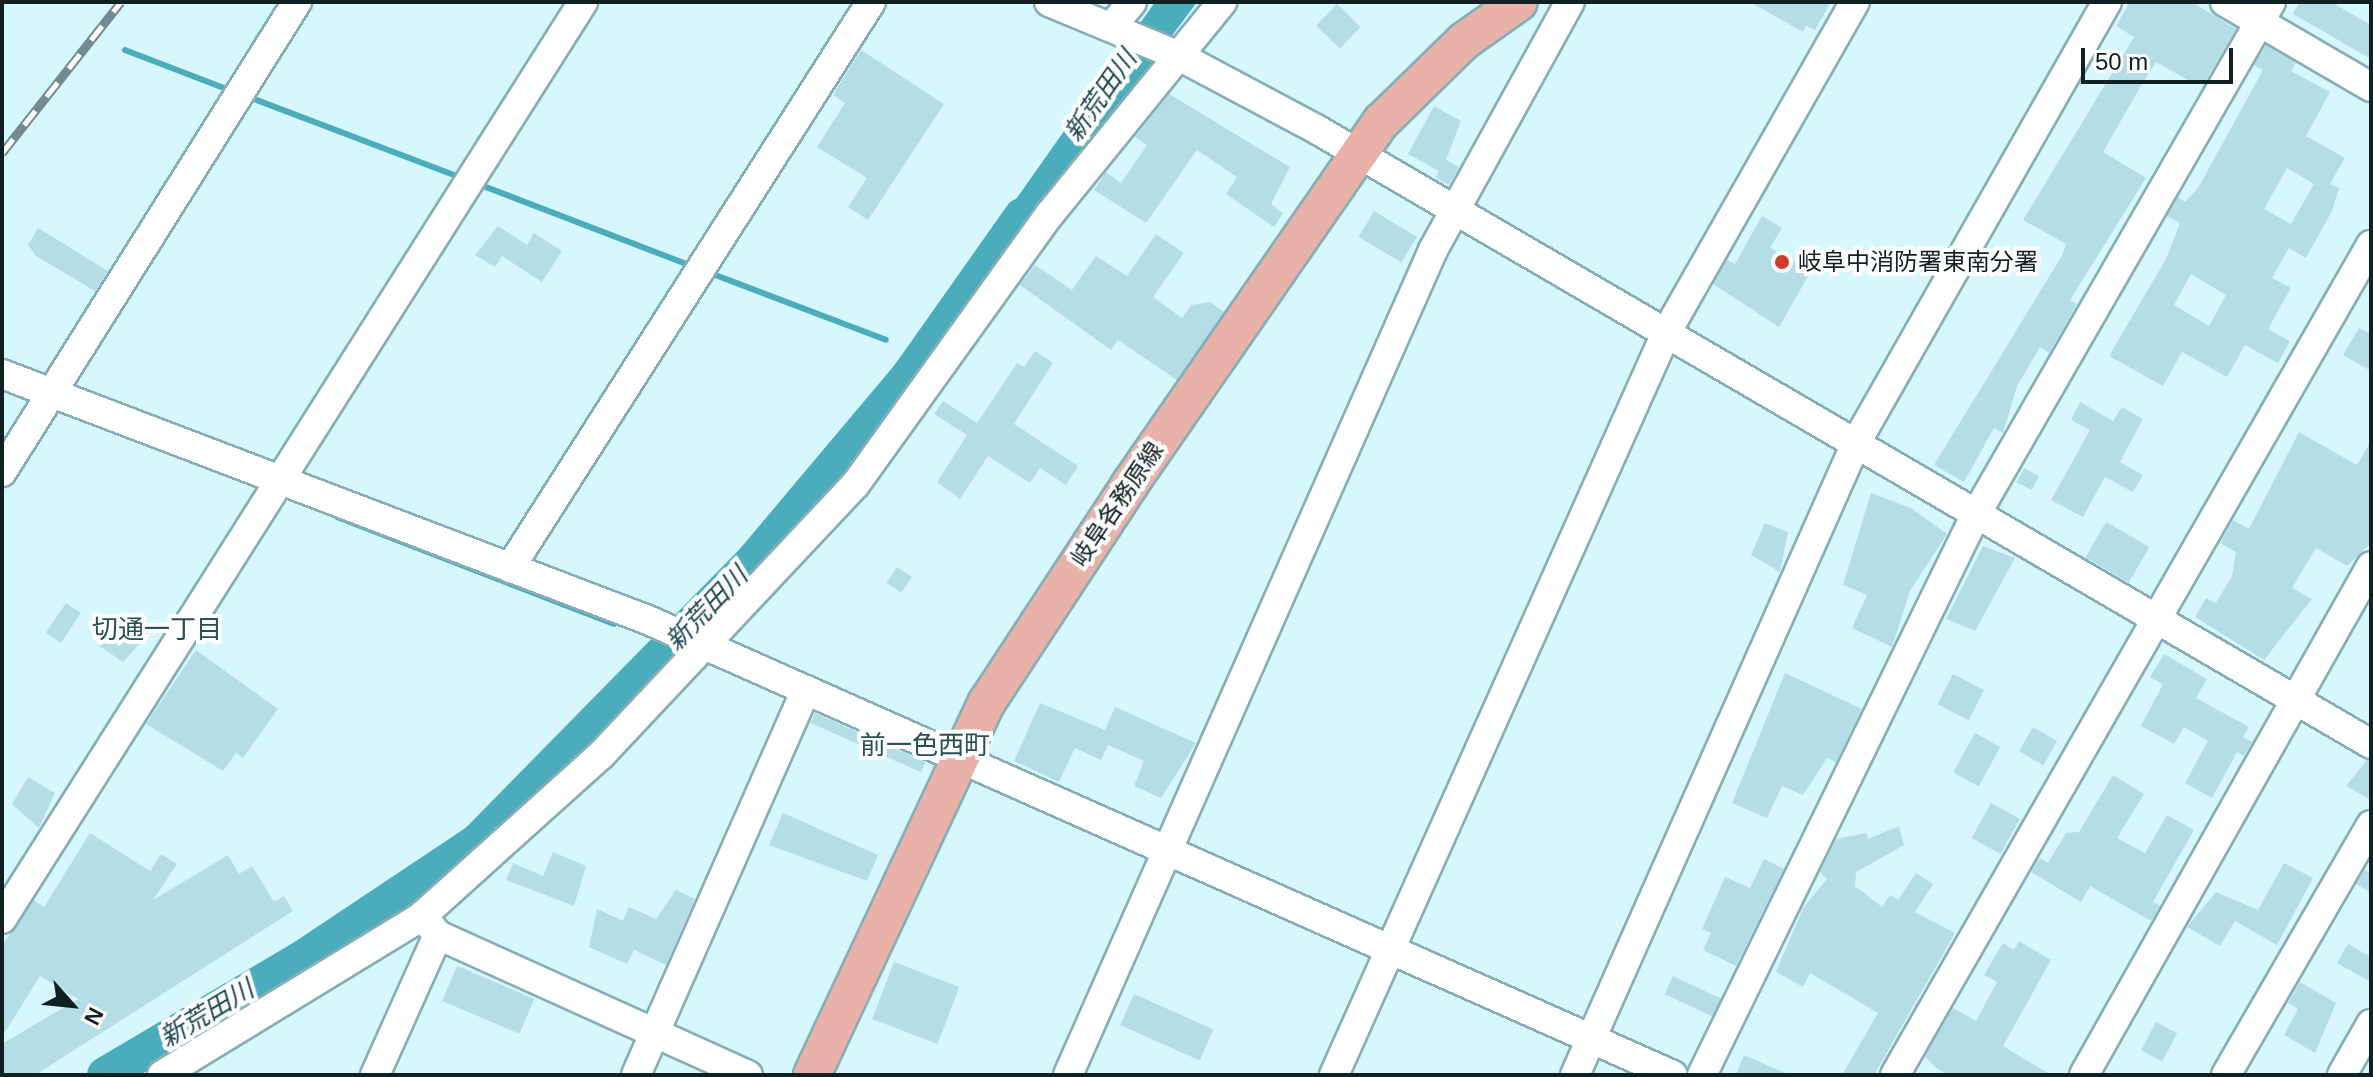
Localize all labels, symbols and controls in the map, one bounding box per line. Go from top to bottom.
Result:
scale bar [2085,32,2237,82]
water label: 新荒田川 [1058,44,1144,148]
text: 50 m [2095,48,2148,75]
place label: 岐阜中消防署東南分署 [1798,248,2038,276]
marker: 岐阜中消防署東南分署 [1773,253,1791,271]
street label: 岐阜各務原線 [1065,436,1169,572]
water label: 新荒田川 [660,561,754,657]
district label: 切通一丁目 [92,614,222,646]
district label: 前一色西町 [860,730,990,762]
north arrow [32,965,112,1045]
water label: 新荒田川 [154,974,260,1054]
text: N [79,1003,109,1029]

